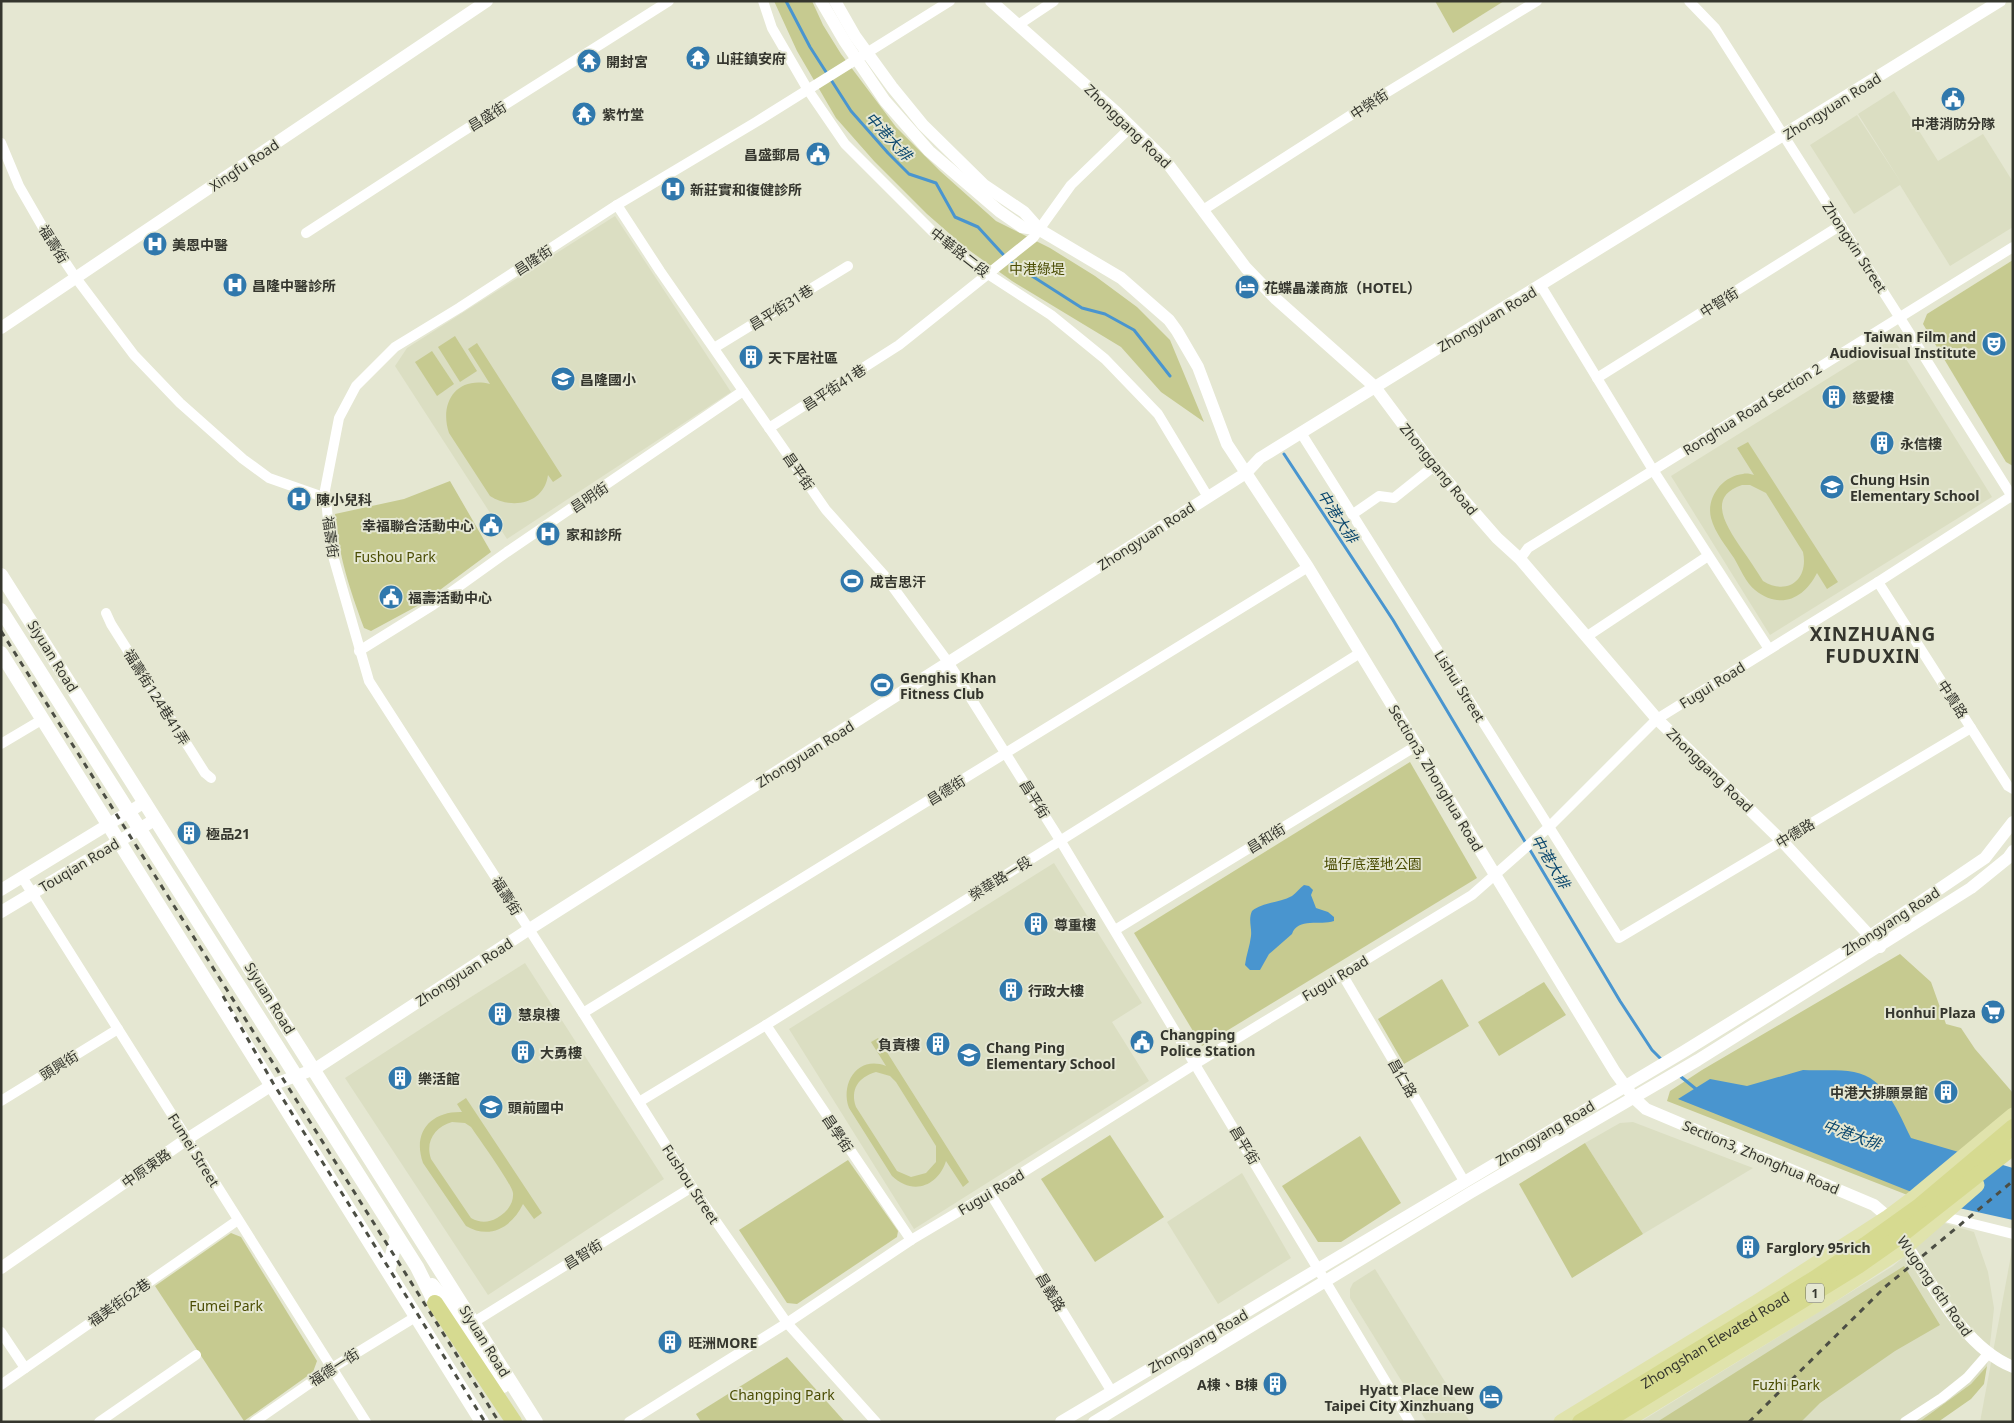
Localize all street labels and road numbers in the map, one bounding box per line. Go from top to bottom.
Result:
street label: Zhongyuan Road [1779,68,1885,144]
street label: Zhonggang Road [1081,80,1175,172]
street label: 中榮街 [1346,85,1392,123]
street label: 昌盛街 [464,97,510,135]
street label: Xingfu Road [206,135,282,195]
street label: Zhongxin Street [1818,198,1892,296]
street label: 福壽街 [35,221,73,267]
street label: 中華路二段 [927,223,993,281]
street label: 昌隆街 [510,241,556,279]
street label: 昌平街31巷 [745,280,817,334]
street label: Zhongyuan Road [1434,282,1540,356]
street label: 中智街 [1696,283,1742,321]
street label: Ronghua Road Section 2 [1679,358,1825,460]
street label: 昌平街41巷 [799,359,869,415]
street label: Zhonggang Road [1396,419,1482,519]
street label: 昌平街 [779,448,819,494]
street label: 昌明街 [566,477,612,517]
street label: Zhongyuan Road [1094,498,1198,574]
street label: 福壽街 [319,515,343,559]
street label: Siyuan Road [24,617,82,695]
street label: 福壽街124巷41弄 [120,645,194,749]
street label: Lishui Street [1430,646,1490,726]
street label: Fugui Road [1676,657,1748,713]
street label: 中貴路 [1934,676,1972,722]
street label: Section3, Zhonghua Road [1385,701,1487,855]
street label: Zhongyuan Road [752,716,858,792]
street label: Zhonggang Road [1663,724,1757,816]
street label: 昌德街 [923,771,969,809]
street label: 昌平街 [1016,776,1054,822]
street label: 中德路 [1772,814,1818,852]
street label: 昌和街 [1243,819,1289,857]
street label: Touqian Road [36,834,122,896]
street label: 榮華路一段 [965,851,1035,905]
street label: 福壽街 [488,873,526,919]
street label: Zhongyang Road [1839,883,1943,959]
street label: Zhongyuan Road [412,934,516,1010]
street label: Fugui Road [1298,951,1372,1005]
street label: Siyuan Road [241,959,299,1037]
street label: 頭興街 [36,1046,82,1084]
street label: 昌仁路 [1384,1055,1422,1101]
street label: Zhongyang Road [1492,1096,1598,1170]
street label: Fumei Street [164,1110,224,1190]
street label: 昌學街 [818,1110,858,1156]
street label: Section3, Zhonghua Road [1680,1115,1842,1199]
street label: 昌平街 [1226,1122,1264,1168]
street label: Fushou Street [658,1141,724,1227]
street label: 中原東路 [118,1144,174,1192]
street label: Fugui Road [954,1165,1028,1219]
street label: Wugong 6th Road [1893,1232,1977,1340]
street label: 昌智街 [560,1235,606,1273]
street label: 昌義路 [1032,1269,1070,1315]
street label: 福美街62巷 [84,1274,154,1330]
road number: 1 [1806,1284,1824,1302]
street label: Zhongshan Elevated Road [1637,1287,1793,1392]
street label: Siyuan Road [456,1302,514,1380]
street label: Zhongyang Road [1145,1305,1251,1377]
street label: 福德一街 [305,1344,363,1390]

